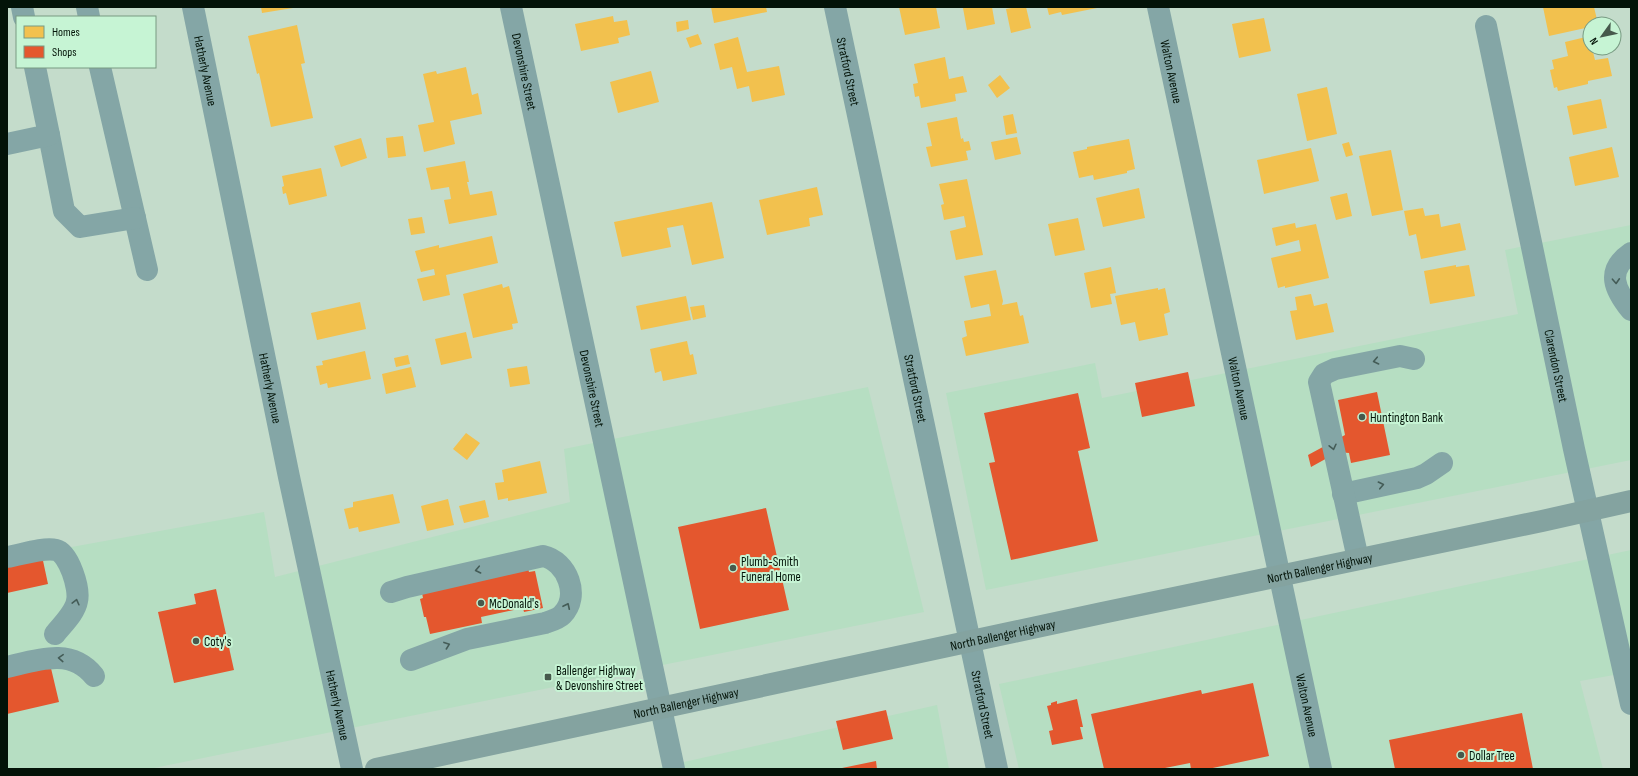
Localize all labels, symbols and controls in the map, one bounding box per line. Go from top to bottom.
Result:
legend [16,16,156,68]
north arrow [1582,16,1622,56]
text: Homes [52,25,80,40]
street label: Devonshire Street [508,32,540,112]
street label: Hatherly Avenue [190,34,220,108]
text: N [1587,35,1601,47]
street label: Stratford Street [833,36,863,107]
street label: Walton Avenue [1156,39,1185,105]
text: Shops [52,45,77,60]
one-way arrow [1611,278,1620,284]
street label: Clarendon Street [1540,328,1571,404]
street label: Devonshire Street [576,349,608,429]
street label: Hatherly Avenue [255,352,285,425]
street label: Stratford Street [900,353,930,424]
street label: Walton Avenue [1224,355,1253,422]
one-way arrow [1373,356,1379,364]
place label: Huntington Bank [1370,410,1443,426]
marker: Huntington Bank [1357,412,1367,422]
one-way arrow [1328,444,1336,450]
one-way arrow [1378,482,1385,490]
street label: North Ballenger Highway [1266,550,1374,587]
place label: Plumb-Smith Funeral Home [741,554,801,585]
marker: Plumb-Smith Funeral Home [728,563,738,573]
one-way arrow [475,566,481,574]
place label: McDonald's [489,596,539,612]
marker: McDonald's [476,598,486,608]
one-way arrow [71,599,79,606]
one-way arrow [562,603,570,610]
street label: North Ballenger Highway [949,616,1057,654]
place label: Coty's [204,634,232,650]
marker: Coty's [191,636,201,646]
one-way arrow [444,642,451,650]
one-way arrow [58,653,64,662]
place label: Ballenger Highway & Devonshire Street [556,663,643,694]
street label: Hatherly Avenue [322,669,353,742]
street label: Stratford Street [967,669,997,740]
marker: Ballenger Highway & Devonshire Street [543,672,553,682]
street label: Walton Avenue [1292,672,1321,739]
street label: North Ballenger Highway [632,684,740,722]
place label: Dollar Tree [1469,748,1515,764]
marker: Dollar Tree [1456,750,1466,760]

